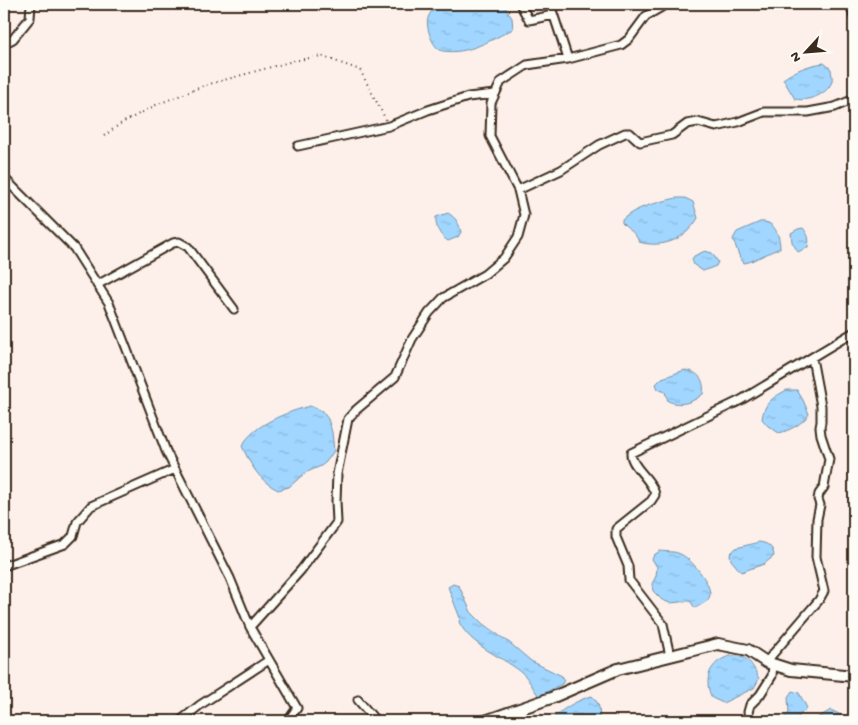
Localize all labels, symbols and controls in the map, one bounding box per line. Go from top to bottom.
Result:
north arrow [780,28,830,78]
text: N [787,49,806,64]

